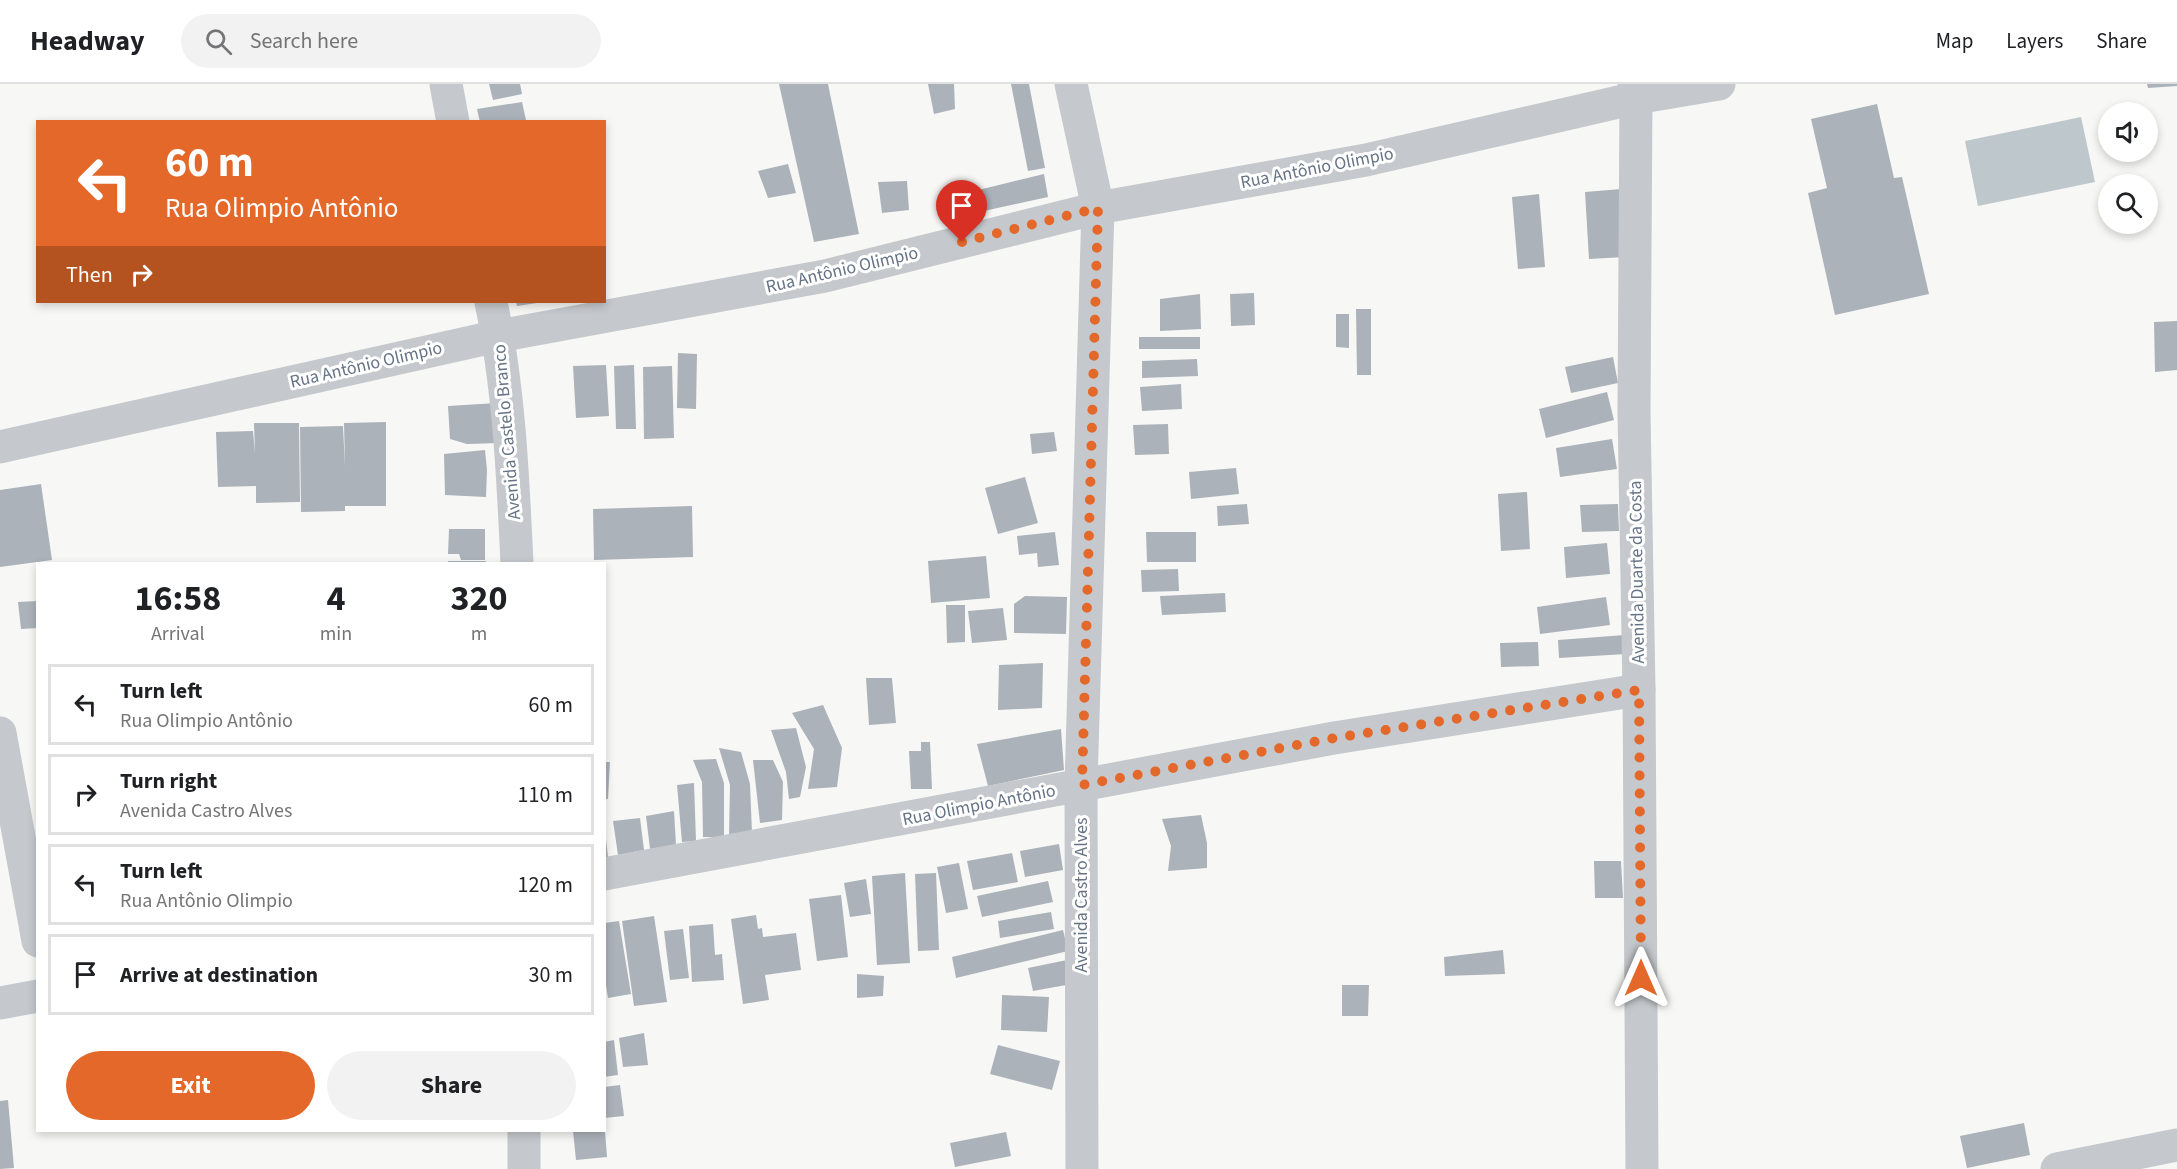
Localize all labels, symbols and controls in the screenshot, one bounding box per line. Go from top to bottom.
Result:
search box [181,14,601,68]
text: Headway [30,21,145,61]
icon: search [202,25,235,58]
text: Search here [250,25,358,57]
text: Map [1936,26,1973,56]
text: Layers [2006,26,2063,56]
text: Share [2096,26,2147,56]
map controls [2098,102,2158,234]
button: sound [2098,102,2158,162]
text: 60 m [165,133,254,193]
street label: Rua Antônio Olimpio [1238,141,1396,195]
icon: left [66,144,144,222]
button: search [2098,174,2158,234]
pin [936,180,987,242]
text: Rua Olimpio Antônio [165,189,398,228]
icon: arrive [945,189,978,222]
street label: Rua Antônio Olimpio [763,240,921,300]
icon: right [125,258,158,291]
text: Then [66,259,113,291]
street label: Rua Antônio Olimpio [287,335,445,395]
street label: Avenida Castelo Branco [487,343,527,521]
street label: Avenida Duarte da Costa [1623,480,1651,664]
text: 16:58 [134,573,221,624]
text: 4 [326,573,345,624]
text: 320 [451,573,508,624]
text: Arrival [151,620,205,648]
text: min [320,620,352,648]
text: m [471,620,487,648]
text: Turn left [120,675,202,707]
icon: left [69,688,102,721]
text: 60 m [528,689,573,721]
text: Rua Olimpio Antônio [120,707,293,735]
text: Turn right [120,765,217,797]
icon: right [69,778,102,811]
street label: Rua Olimpio Antônio [900,778,1058,832]
text: 110 m [518,779,573,811]
text: Avenida Castro Alves [120,797,292,825]
street label: Avenida Castro Alves [1069,817,1094,973]
text: Turn left [120,855,202,887]
icon: left [69,868,102,901]
text: 120 m [518,869,573,901]
text: Rua Antônio Olimpio [120,887,293,915]
position arrow [1609,946,1673,1010]
icon: arrive [69,958,102,991]
text: Arrive at destination [120,959,318,991]
text: 30 m [528,959,573,991]
button: Exit [66,1051,315,1120]
button: Share [327,1051,576,1120]

